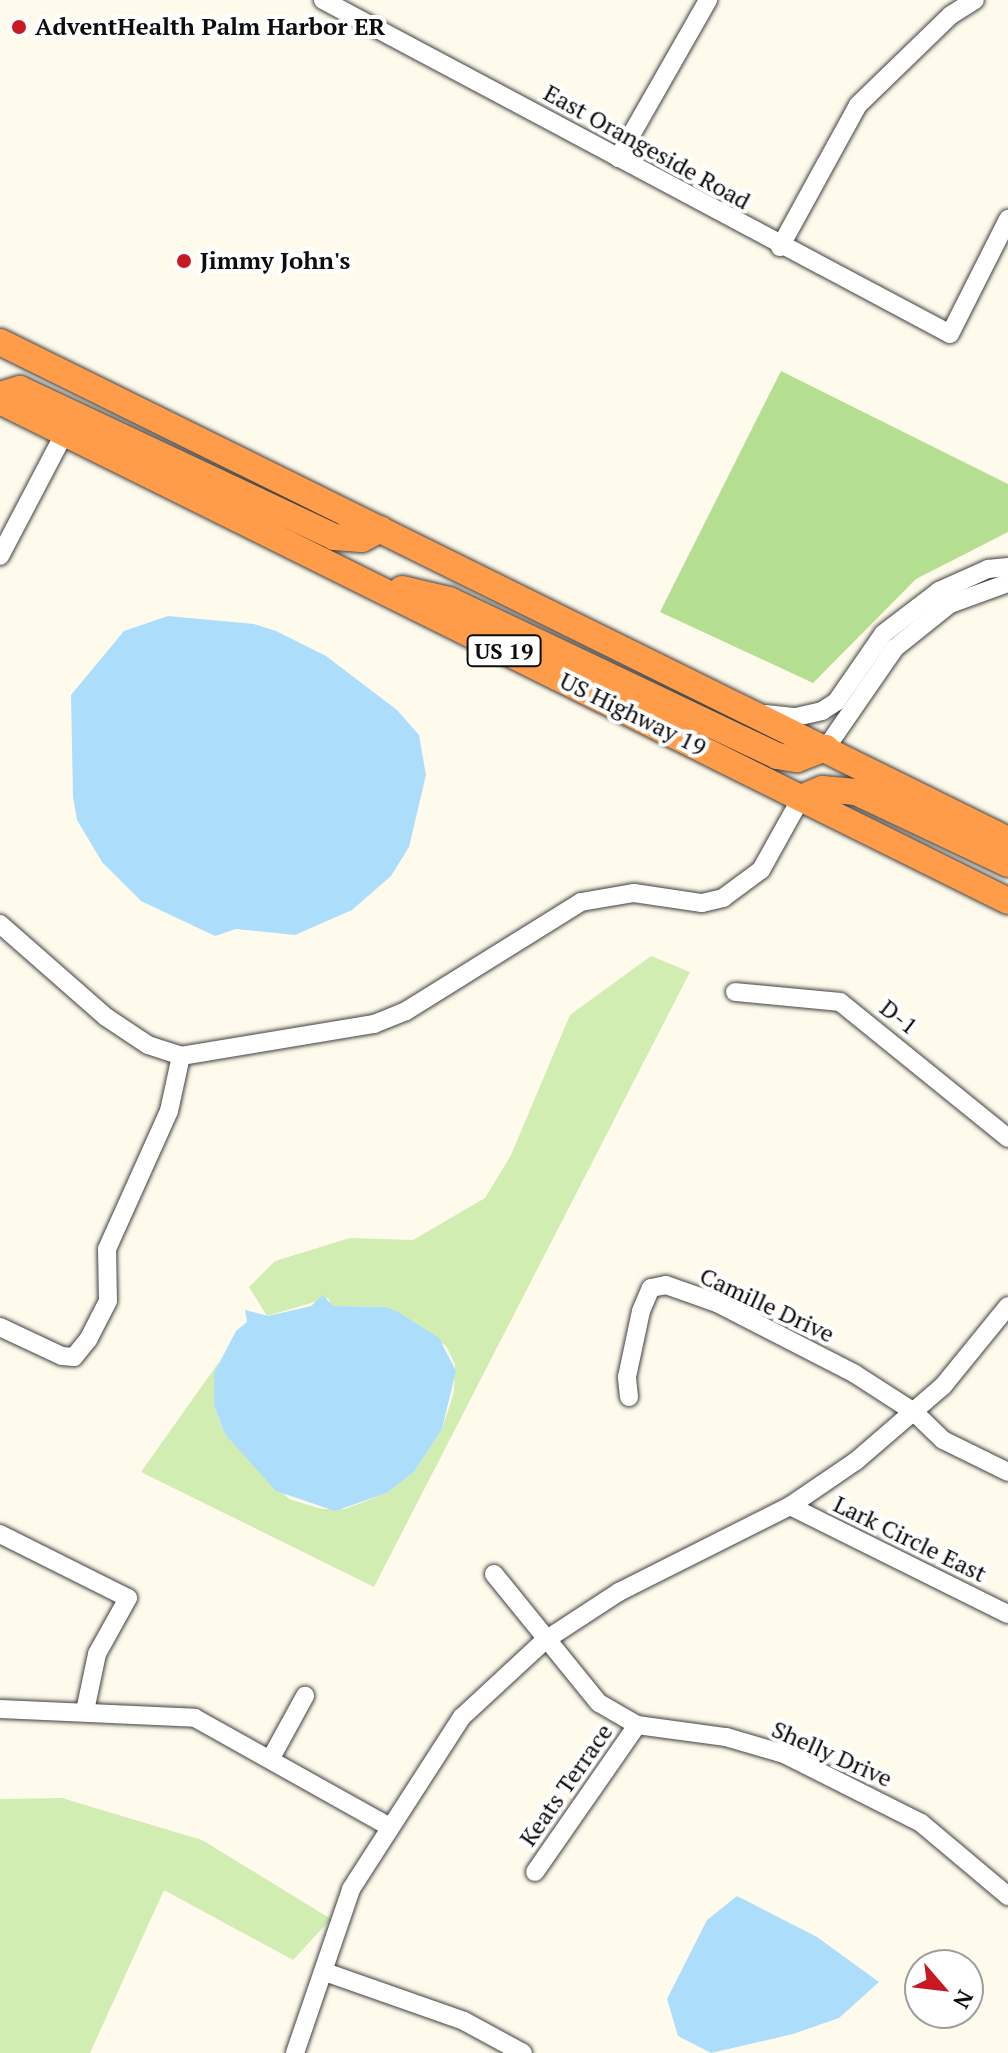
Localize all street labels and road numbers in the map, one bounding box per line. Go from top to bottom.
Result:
street label: East Orangeside Road [539,78,755,216]
road number: US 19 [466,633,542,669]
street label: US Highway 19 [555,666,711,762]
street label: D-1 [874,993,924,1041]
street label: Camille Drive [695,1261,839,1349]
street label: Lark Circle East [829,1490,991,1588]
street label: Shelly Drive [767,1715,897,1793]
street label: Keats Terrace [513,1718,619,1852]

